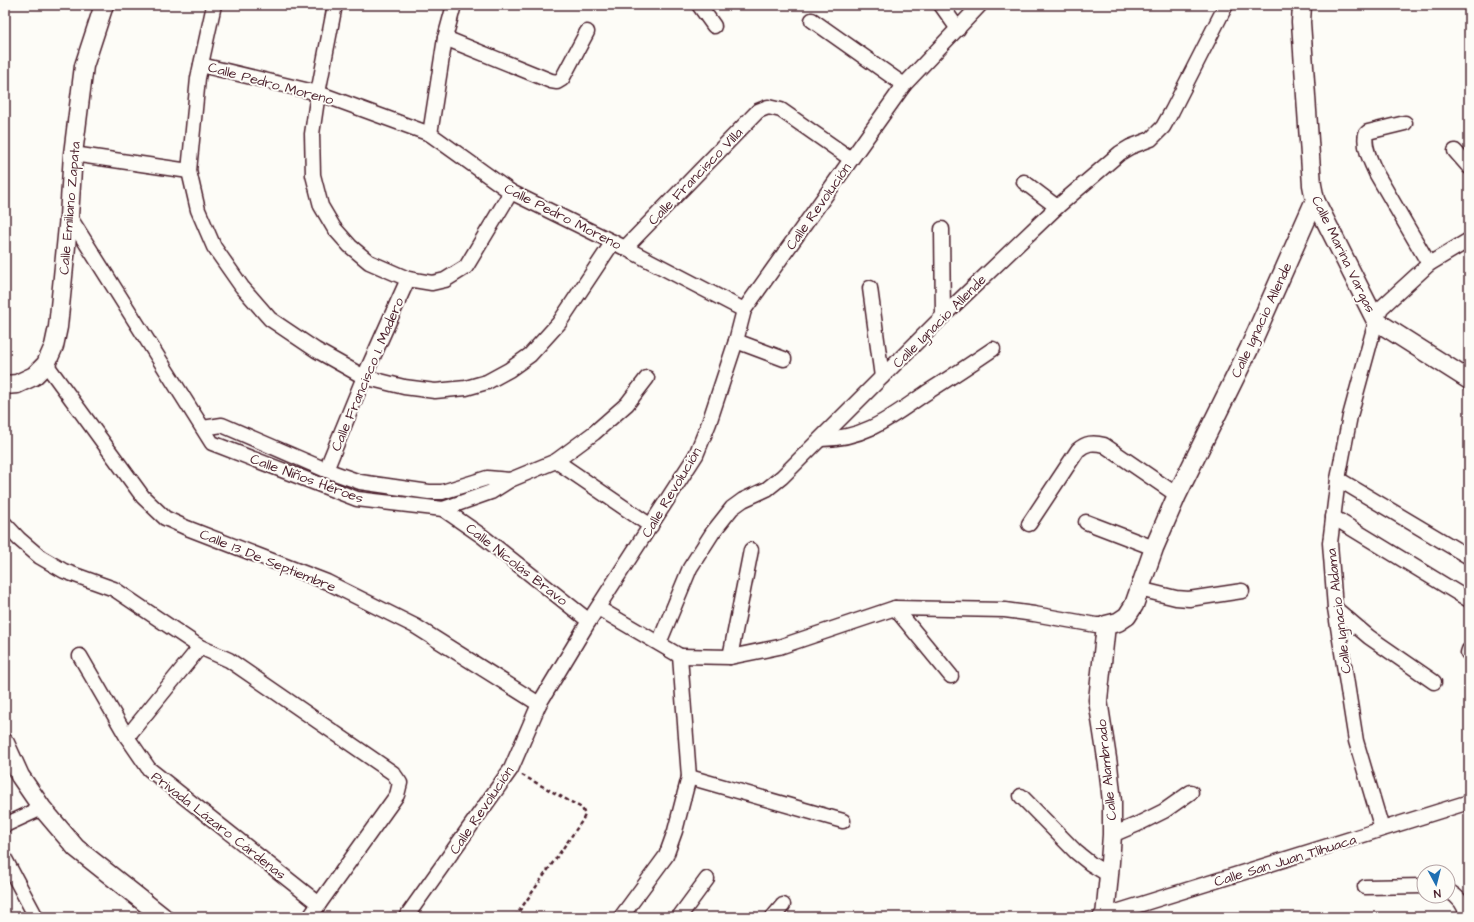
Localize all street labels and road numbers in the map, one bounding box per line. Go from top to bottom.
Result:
street label: Calle Pedro Moreno [206,58,336,110]
street label: Calle Francisco Villa [644,123,748,230]
street label: Calle Emiliano Zapata [54,141,86,276]
street label: Calle Revolución [781,159,856,254]
street label: Calle Pedro Moreno [500,179,625,255]
street label: Calle Marina Vargas [1306,193,1380,316]
street label: Calle Ignacio Allende [1226,259,1298,381]
street label: Calle Ignacio Allende [888,270,991,373]
street label: Calle Francisco I. Madero [326,294,409,454]
street label: Calle Revolución [637,443,707,542]
street label: Calle Niños Héroes [247,449,366,509]
street label: Calle Nicolás Bravo [461,519,572,611]
street label: Calle 13 De Septiembre [197,524,339,598]
street label: Calle Ignacio Aldama [1321,547,1357,675]
street label: Calle Alambrado [1092,718,1122,821]
street label: Calle Revolución [445,762,519,859]
street label: Privada Lázaro Cárdenas [147,767,290,885]
street label: Calle San Juan Tlihuaca [1212,830,1359,892]

